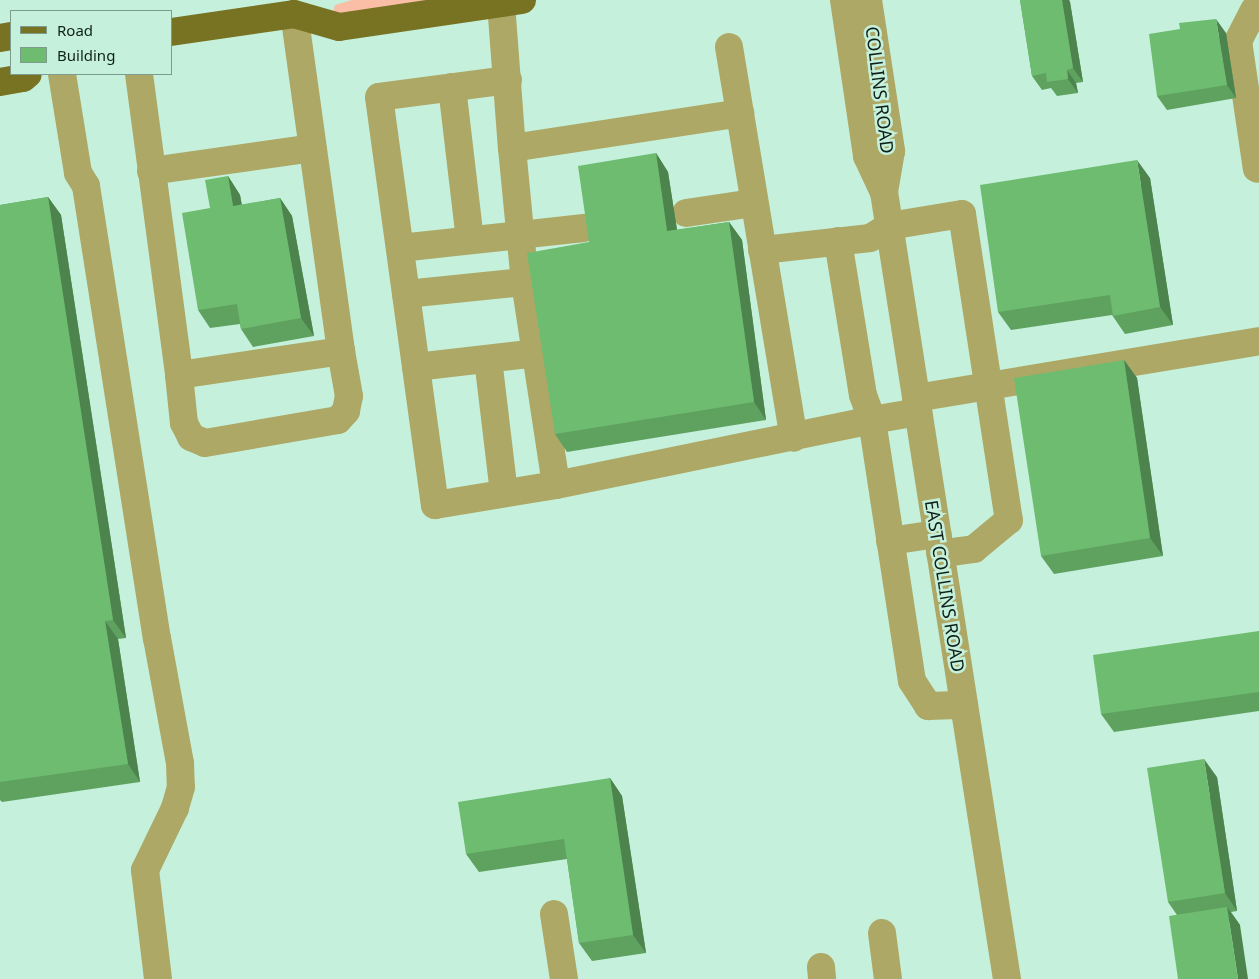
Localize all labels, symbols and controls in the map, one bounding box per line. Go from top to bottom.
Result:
legend [10,10,172,75]
text: Road [57,20,93,40]
street label: COLLINS ROAD [861,25,899,155]
text: Building [57,45,115,65]
street label: EAST COLLINS ROAD [921,498,969,674]

